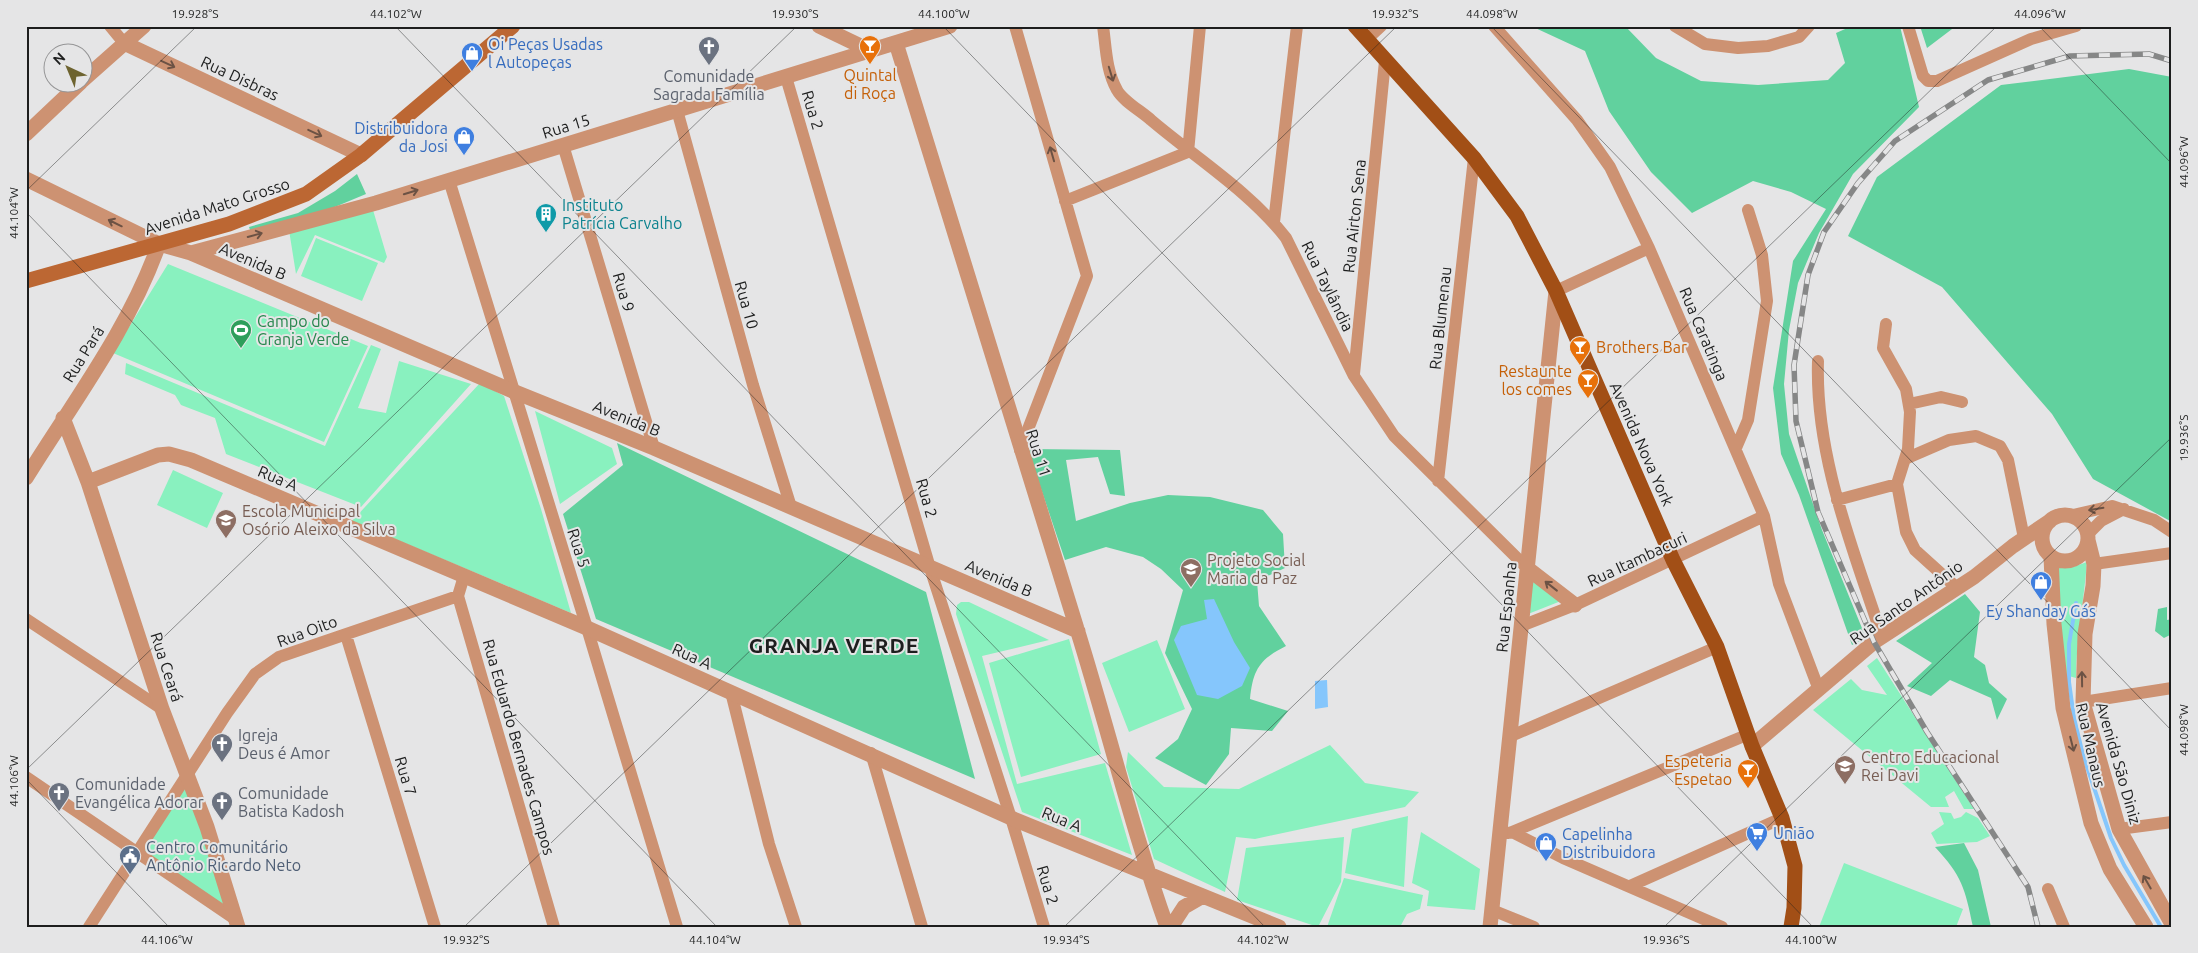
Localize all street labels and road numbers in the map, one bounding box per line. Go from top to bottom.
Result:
street label: Rua Disbras [198,52,282,104]
street label: Rua 2 [799,88,827,132]
street label: Rua 15 [540,110,592,142]
street label: Rua Airton Sena [1339,158,1369,274]
street label: Avenida Mato Grosso [142,174,292,238]
street label: Rua Taylândia [1298,238,1358,334]
street label: Avenida B [217,239,289,283]
street label: Rua Blumenau [1426,266,1454,370]
street label: Rua 9 [610,270,638,314]
street label: Rua 10 [732,279,762,331]
street label: Rua Caratinga [1676,284,1732,384]
street label: Rua Pará [59,323,107,385]
street label: Avenida Nova York [1607,379,1677,509]
street label: Avenida B [591,396,663,440]
street label: Rua 11 [1023,427,1055,479]
street label: Rua A [255,462,301,495]
street label: Rua 2 [913,476,941,520]
street label: Rua 5 [564,526,594,570]
street label: Rua Itambacuri [1584,528,1690,590]
street label: Avenida B [963,556,1035,600]
street label: Rua Santo Antônio [1846,556,1966,648]
street label: Rua Espanha [1492,561,1520,653]
street label: Rua Oito [274,612,340,650]
street label: Rua Ceará [147,630,187,704]
street label: Rua Eduardo Bernades Campos [480,637,558,857]
street label: Rua A [669,639,715,673]
street label: Avenida São Diniz [2093,700,2145,826]
street label: Rua Manaus [2072,701,2110,789]
street label: Rua 7 [392,754,420,798]
street label: Rua A [1039,803,1085,835]
street label: Rua 2 [1034,863,1062,907]

